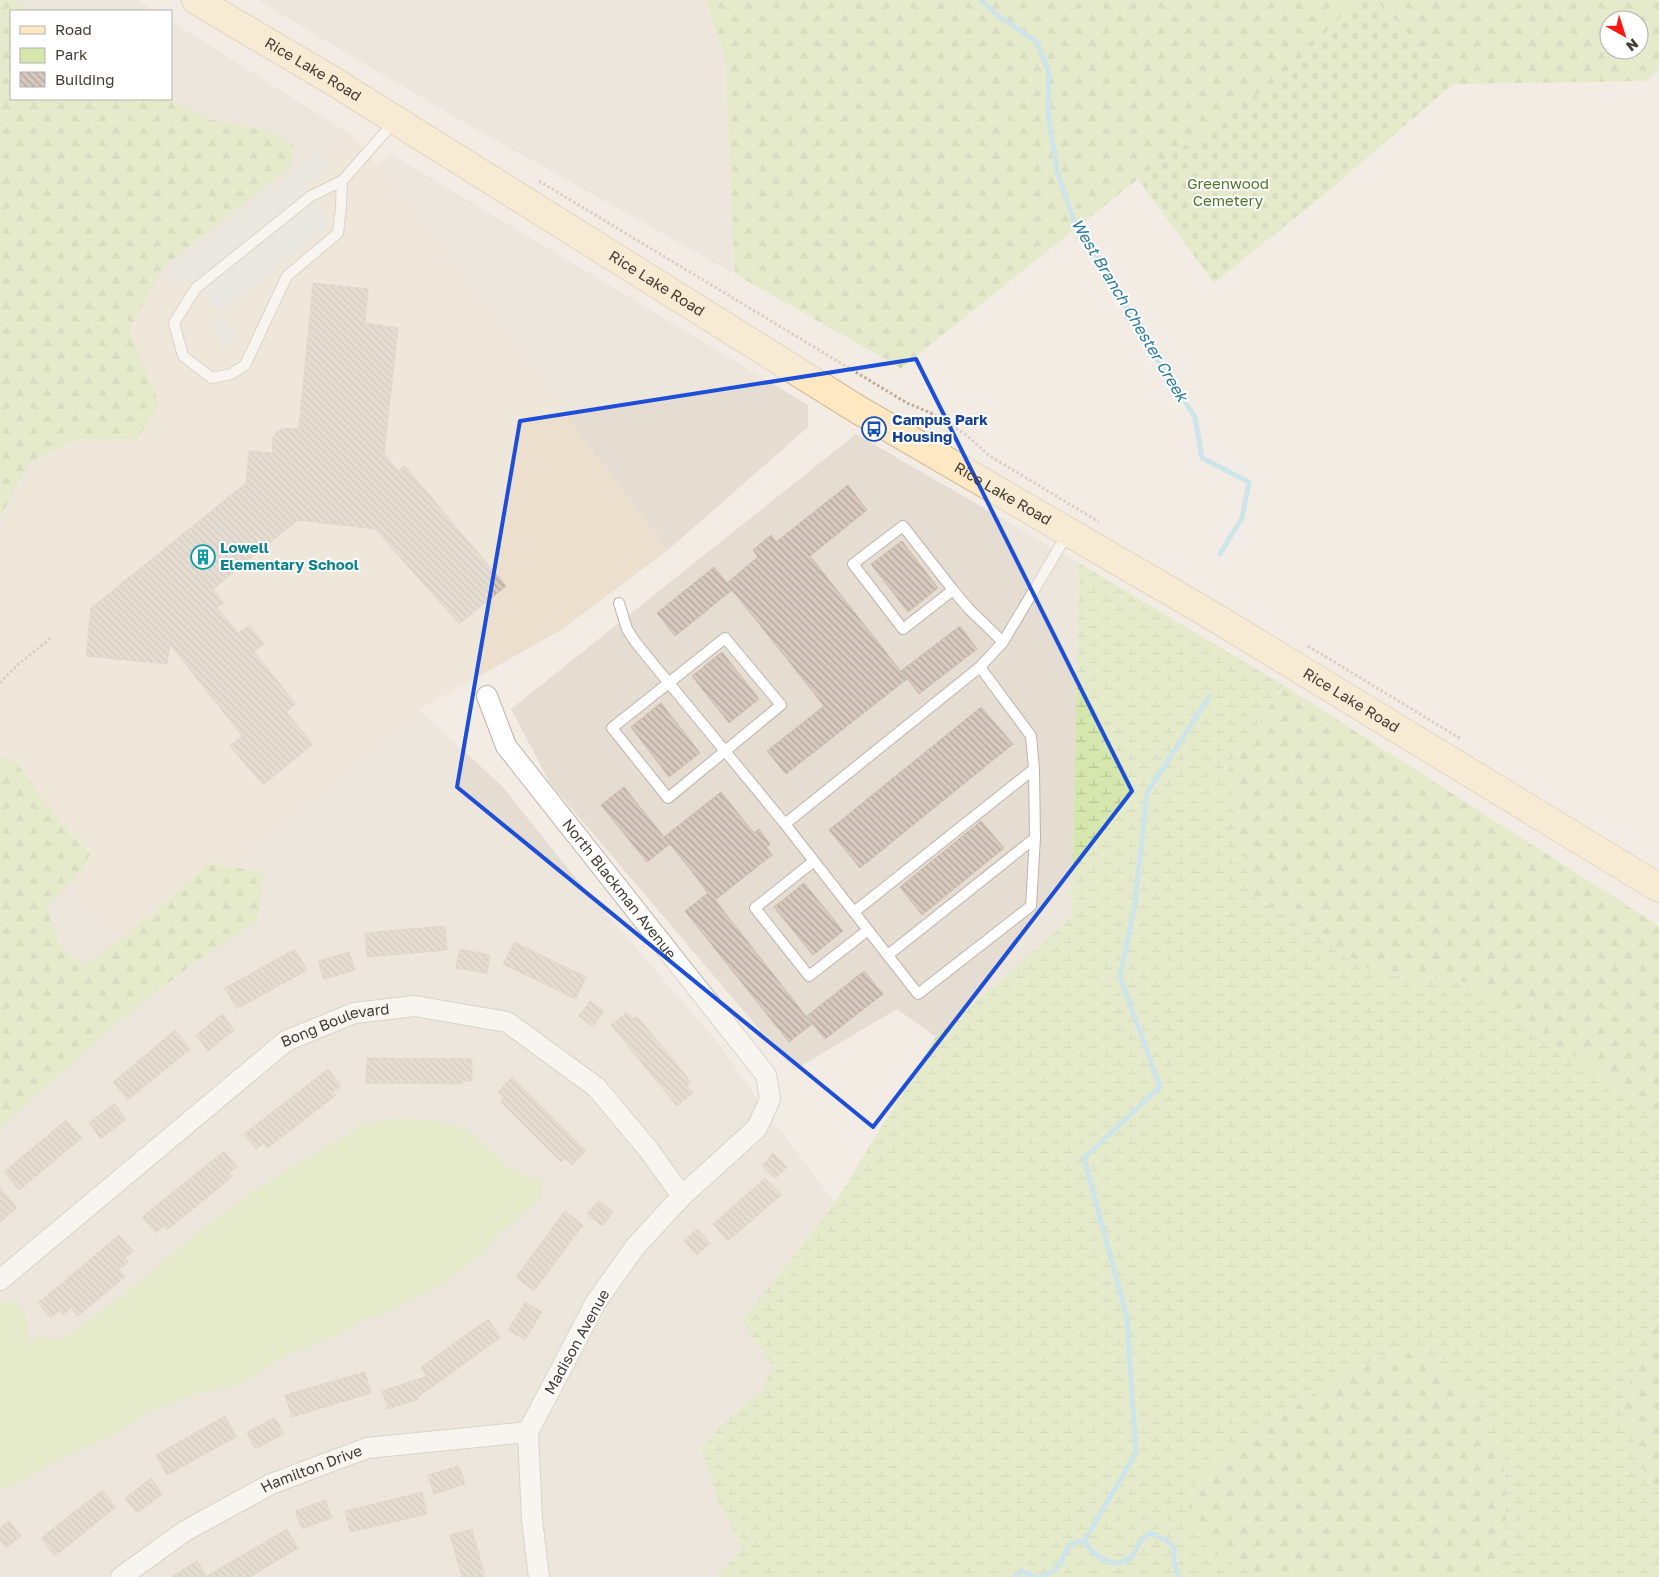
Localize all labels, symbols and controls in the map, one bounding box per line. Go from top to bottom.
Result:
legend [10,10,172,100]
north arrow [1599,10,1649,60]
text: Road [55,20,92,38]
street label: Rice Lake Road [262,33,365,105]
text: N [1623,36,1642,55]
text: Park [55,45,88,63]
text: Building [55,70,115,88]
park label: Greenwood Cemetery [1187,174,1269,209]
water label: West Branch Chester Creek [1067,215,1194,407]
street label: Rice Lake Road [606,246,708,319]
place label: Campus Park Housing [892,410,988,445]
bus stop icon: Campus Park Housing [861,416,887,442]
street label: Rice Lake Road [951,458,1055,528]
place label: Lowell Elementary School [220,538,359,573]
building icon: Lowell Elementary School [190,544,216,570]
street label: Rice Lake Road [1300,663,1403,736]
street label: North Blackman Avenue [559,815,681,962]
street label: Bong Boulevard [278,999,390,1050]
street label: Madison Avenue [540,1286,613,1397]
street label: Hamilton Drive [257,1441,365,1496]

